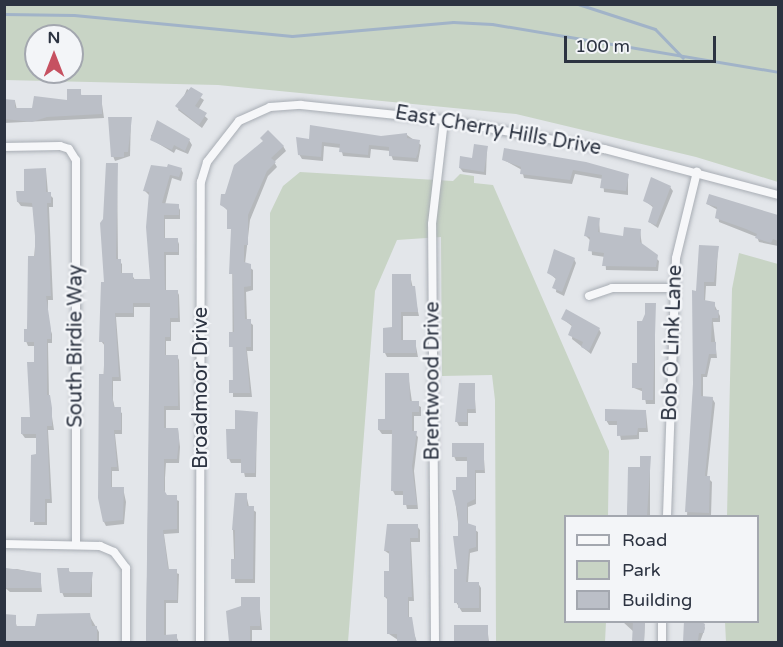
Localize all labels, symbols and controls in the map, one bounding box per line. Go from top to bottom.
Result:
north arrow [24,24,84,84]
scale bar [567,24,718,62]
text: N [48,28,60,48]
text: 100 m [575,35,630,57]
street label: East Cherry Hills Drive [393,101,603,161]
street label: South Birdie Way [64,264,88,428]
street label: Bob O Link Lane [658,265,688,421]
street label: Brentwood Drive [421,302,445,460]
street label: Broadmoor Drive [189,307,213,469]
legend [564,515,759,623]
text: Road [622,529,667,551]
text: Park [622,559,660,581]
text: Building [622,589,692,611]

